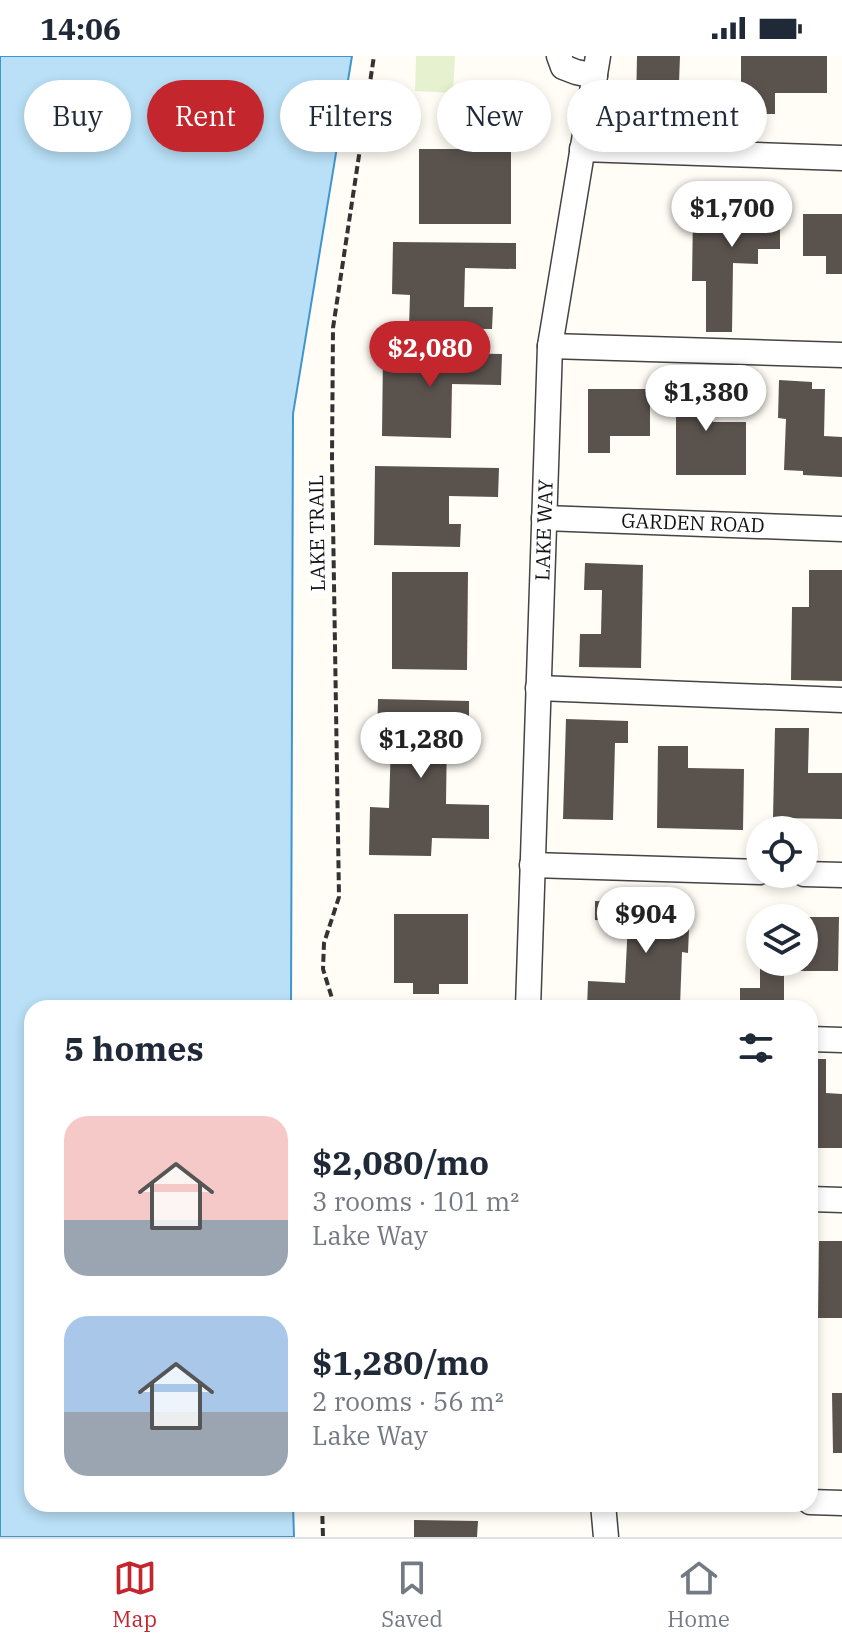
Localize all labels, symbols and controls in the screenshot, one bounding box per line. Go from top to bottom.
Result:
text: 14:06 [40,9,121,48]
chip: Buy [24,80,131,152]
chip: Rent [147,80,264,152]
chip: Filters [280,80,421,152]
chip: New [437,80,551,152]
chip: Apartment [567,80,767,152]
pin: $1,700 [667,181,797,249]
text: $1,700 [689,190,775,224]
pin: $2,080 [365,321,495,389]
text: $2,080 [387,330,473,364]
pin: $1,380 [641,365,771,433]
text: $1,380 [663,374,749,408]
street label: LAKE TRAIL [302,474,331,592]
street label: LAKE WAY [528,479,559,581]
street label: GARDEN ROAD [621,507,765,538]
pin: $1,280 [356,712,486,780]
text: $1,280 [378,721,464,755]
map controls [746,816,818,976]
button: locate [746,816,818,888]
pin: $904 [599,887,693,955]
text: $904 [615,896,677,930]
button: layers [746,904,818,976]
text: 5 homes [64,1026,204,1070]
icon: filters [734,1026,778,1070]
text: $2,080/mo [312,1140,489,1184]
icon: home [128,1148,224,1244]
text: 3 rooms · 101 m² [312,1184,519,1218]
text: Lake Way [312,1218,428,1252]
text: $1,280/mo [312,1340,489,1384]
icon: home [128,1348,224,1444]
text: 2 rooms · 56 m² [312,1384,504,1418]
text: Lake Way [312,1418,428,1452]
tab: Map [112,1556,157,1633]
tab: Saved [381,1556,443,1633]
tab: Home [667,1556,730,1633]

